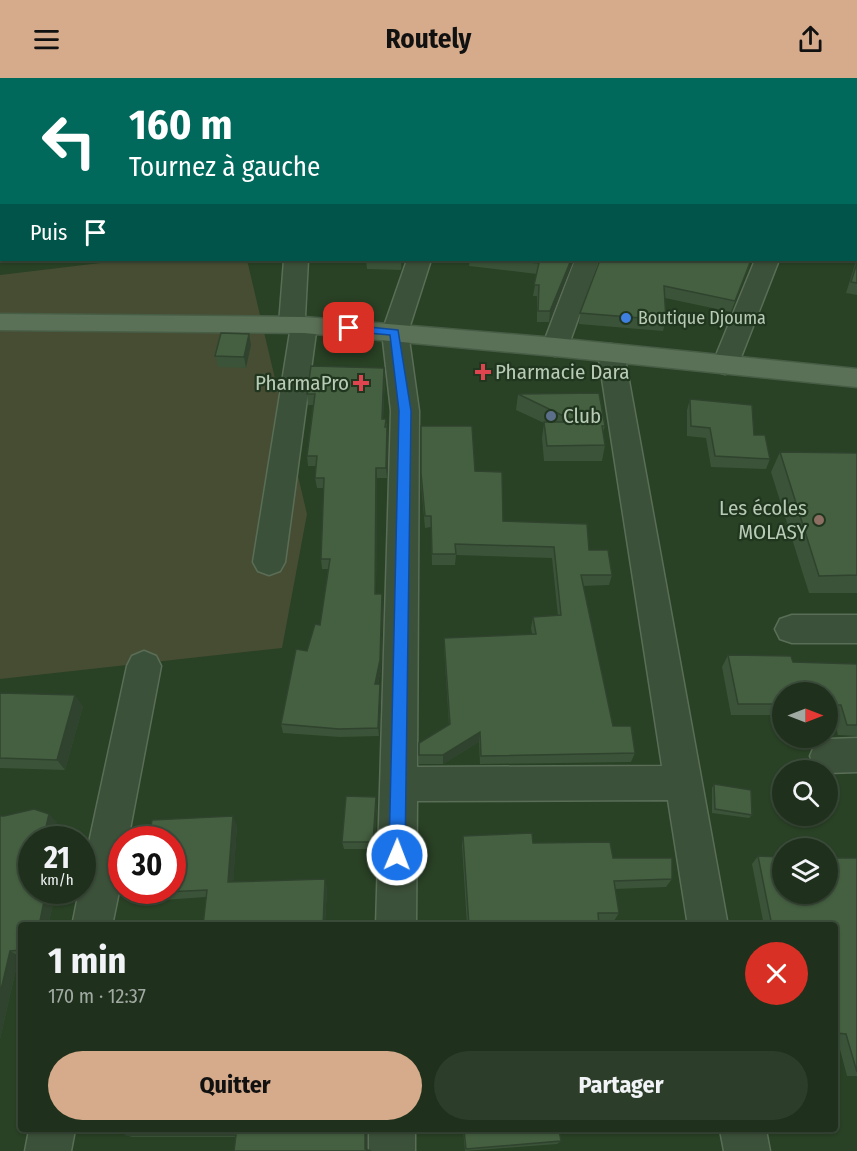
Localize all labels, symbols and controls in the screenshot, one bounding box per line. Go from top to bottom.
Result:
icon: menu [30,23,63,56]
text: Routely [386,23,471,55]
icon: share [794,23,827,56]
text: 160 m [129,100,232,150]
icon: left [30,102,108,180]
text: Tournez à gauche [129,151,320,183]
icon: arrive [79,216,112,249]
text: Puis [30,219,67,246]
pin [323,302,374,353]
place label: Boutique Djouma [638,307,766,329]
icon: arrive [332,311,365,344]
marker: Boutique Djouma [619,311,633,325]
place label: Pharmacie Dara [495,359,630,385]
marker: Pharmacie Dara [476,365,490,379]
place label: PharmaPro [255,370,349,396]
marker: PharmaPro [354,376,368,390]
place label: Club [563,403,601,429]
marker: Club [544,409,558,423]
place label: Les écoles MOLASY [719,495,808,545]
marker: Les écoles MOLASY [812,513,826,527]
north arrow [772,682,838,748]
map controls [772,682,838,904]
button: search [772,760,838,826]
position arrow [365,823,429,887]
speed limit sign: 30 [108,826,186,904]
button: layers [772,838,838,904]
text: 21 [44,840,70,876]
text: km/h [40,871,74,889]
text: 1 min [48,939,126,983]
button: close [745,942,808,1005]
text: 170 m · 12:37 [48,984,146,1008]
button: Quitter [48,1051,422,1120]
button: Partager [434,1051,808,1120]

